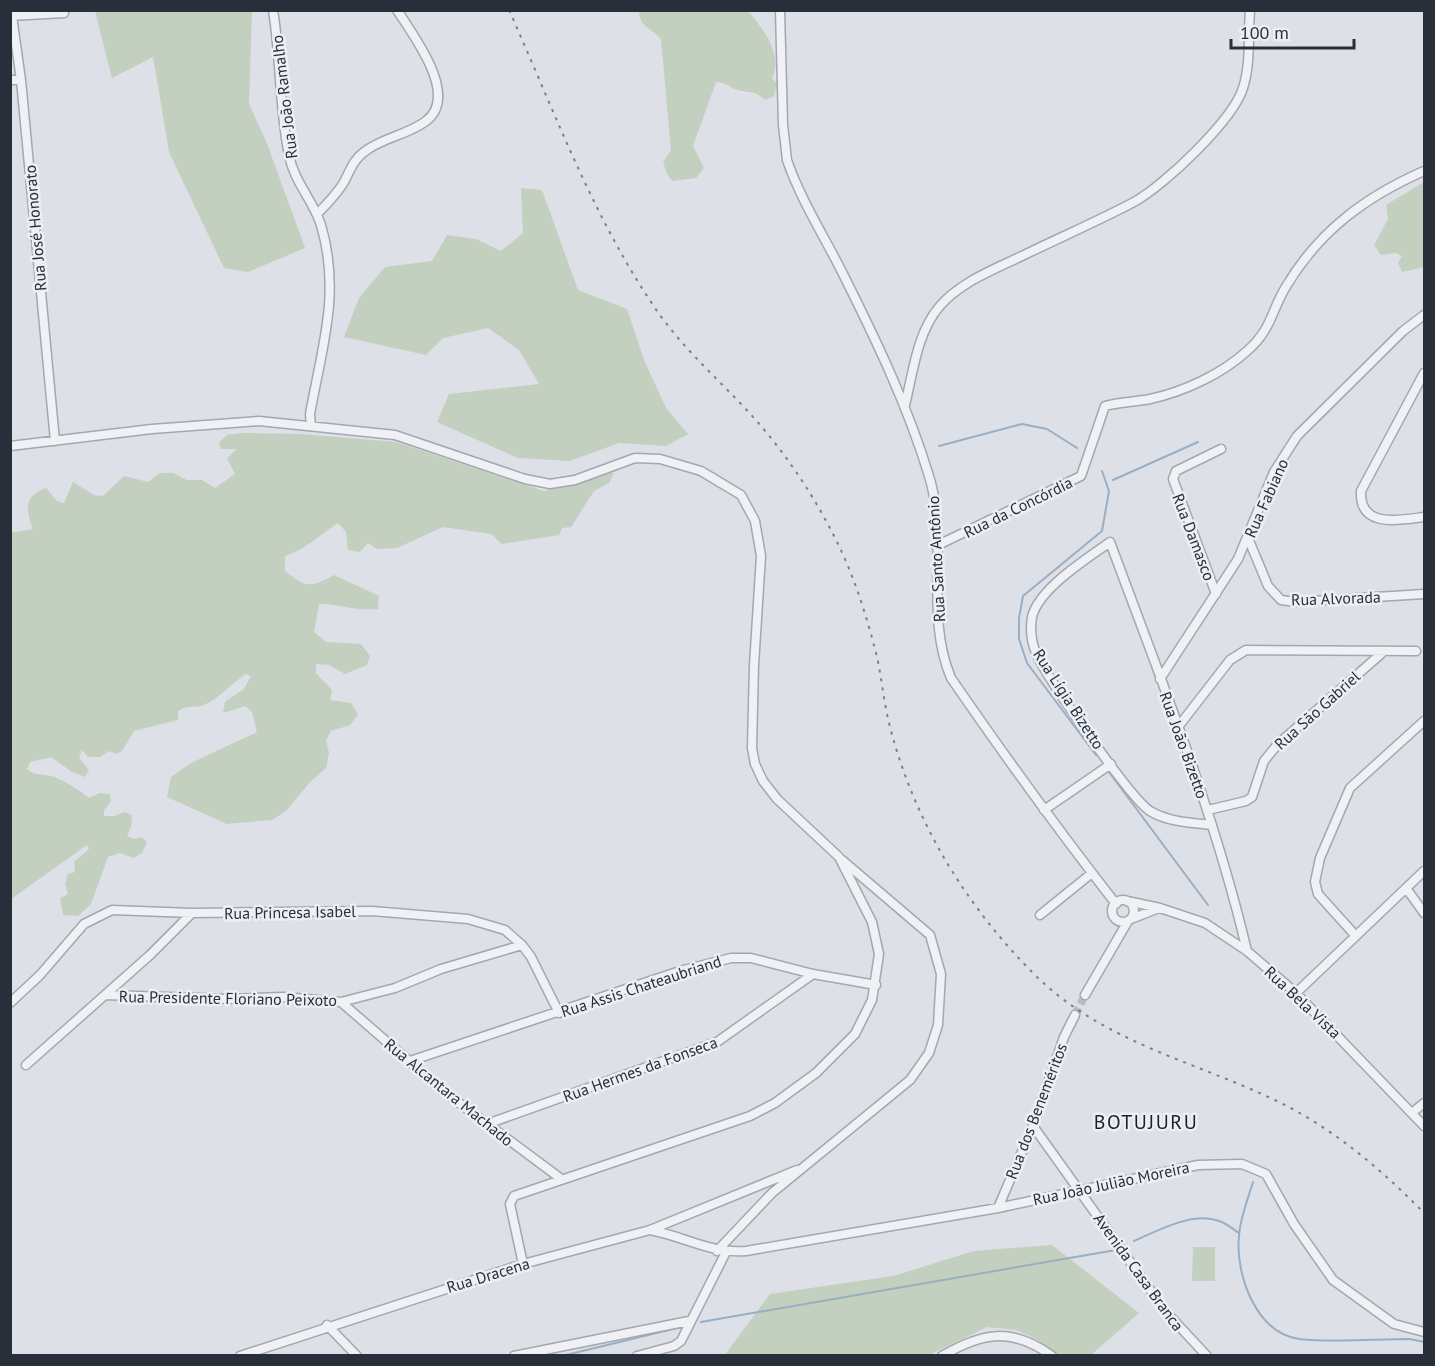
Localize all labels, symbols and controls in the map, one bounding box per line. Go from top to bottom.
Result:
scale bar [1231,12,1354,50]
text: 100 m [1240,21,1289,44]
street label: Rua João Ramalho [266,34,302,160]
street label: Rua José Honorato [20,164,50,292]
street label: Rua Fabiano [1240,455,1292,541]
street label: Rua da Concórdia [960,472,1076,542]
street label: Rua Damasco [1168,491,1220,583]
street label: Rua Santo Antônio [923,495,949,623]
street label: Rua Alvorada [1291,586,1381,610]
street label: Rua Lígia Bizetto [1029,645,1109,753]
street label: Rua São Gabriel [1270,666,1364,754]
street label: Rua João Bizetto [1155,689,1213,801]
street label: Rua Princesa Isabel [224,901,356,923]
street label: Rua Assis Chateaubriand [558,951,724,1021]
street label: Rua Bela Vista [1261,961,1345,1043]
street label: Rua Presidente Floriano Peixoto [119,986,337,1010]
street label: Rua Hermes da Fonseca [560,1032,720,1106]
street label: Rua Alcantara Machado [380,1034,518,1150]
street label: Rua dos Beneméritos [1001,1040,1071,1182]
district label: BOTUJURU [1094,1109,1198,1135]
street label: Rua João Julião Moreira [1031,1157,1191,1209]
street label: Avenida Casa Branca [1090,1209,1188,1335]
street label: Rua Dracena [444,1253,532,1297]

